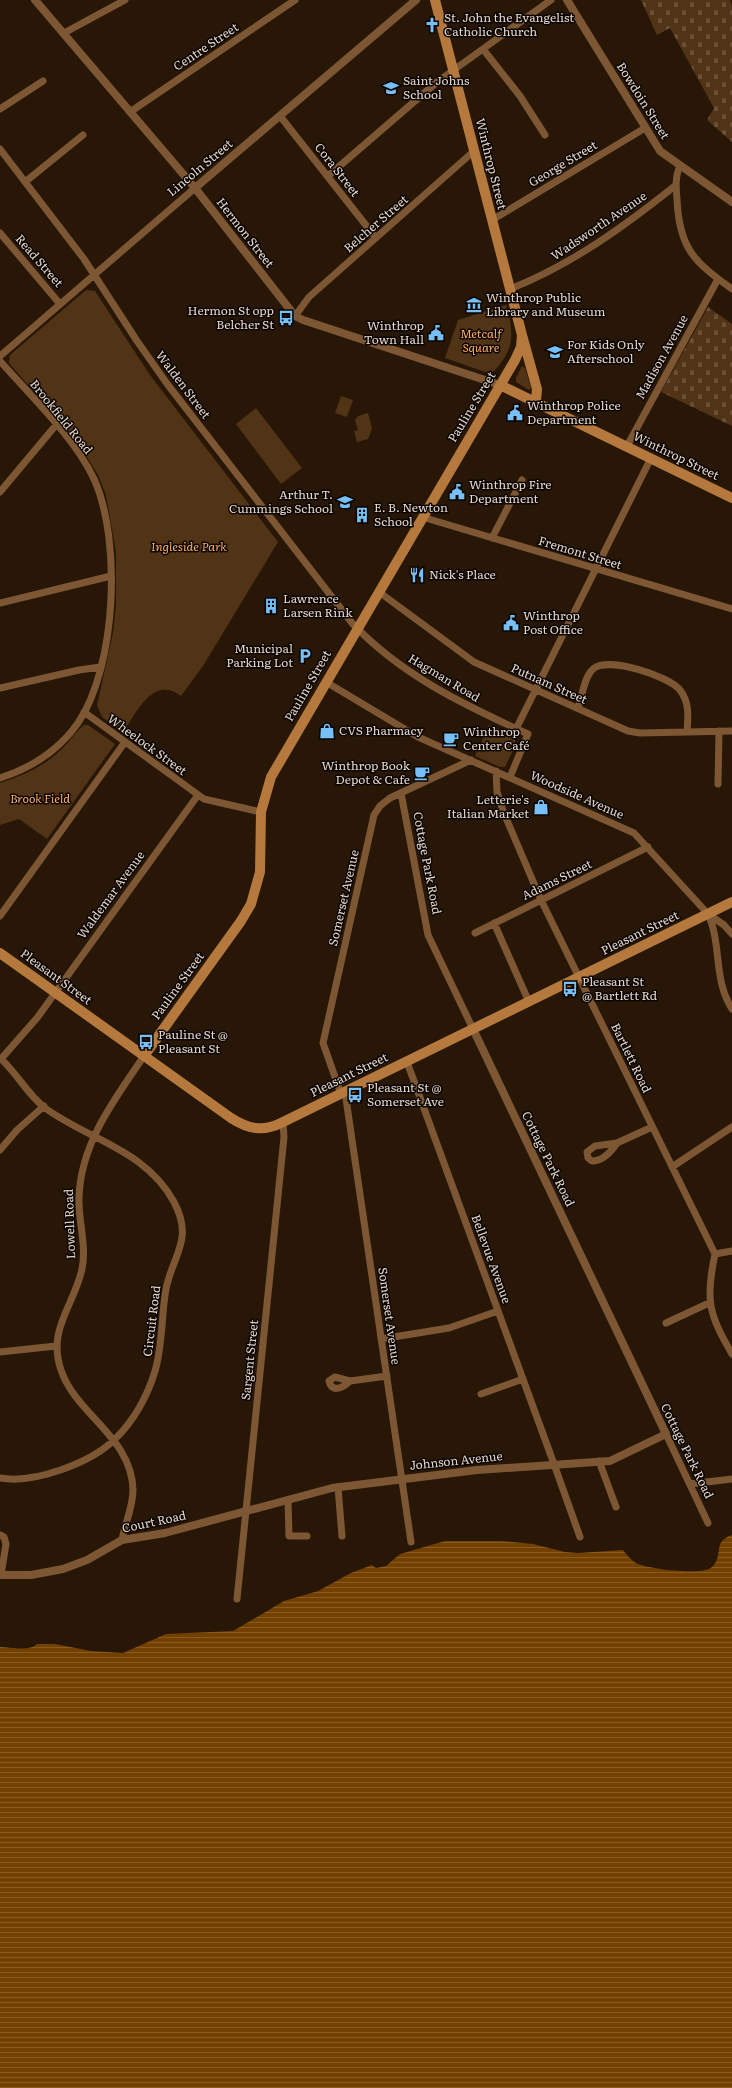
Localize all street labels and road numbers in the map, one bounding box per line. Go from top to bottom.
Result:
street label: Centre Street [169,18,242,75]
street label: Bowdoin Street [613,58,675,143]
street label: Winthrop Street [472,116,512,212]
street label: Lincoln Street [163,134,236,200]
street label: George Street [525,135,600,191]
street label: Cora Street [311,139,365,200]
street label: Wadsworth Avenue [547,186,650,264]
street label: Belcher Street [339,190,412,256]
street label: Hermon Street [213,193,279,271]
street label: Read Street [12,230,68,291]
street label: Madison Avenue [630,311,692,402]
street label: Walden Street [152,347,216,422]
street label: Pauline Street [443,368,499,445]
street label: Brookfield Road [26,375,98,458]
street label: Winthrop Street [630,426,723,484]
street label: Fremont Street [536,531,624,573]
street label: Pauline Street [279,646,335,725]
street label: Hagman Road [405,649,484,706]
street label: Putnam Street [508,658,591,708]
street label: Wheelock Street [104,709,191,779]
street label: Woodside Avenue [528,765,627,823]
street label: Cottage Park Road [409,810,447,916]
street label: Waldemar Avenue [72,847,148,942]
street label: Somerset Avenue [323,848,363,948]
street label: Adams Street [518,854,595,904]
street label: Pleasant Street [598,905,682,959]
street label: Pleasant Street [17,944,96,1008]
street label: Pauline Street [146,948,208,1023]
street label: Bartlett Road [607,1019,657,1096]
street label: Pleasant Street [307,1047,391,1101]
street label: Cottage Park Road [518,1108,580,1210]
street label: Lowell Road [59,1188,79,1259]
street label: Bellevue Avenue [468,1212,516,1306]
street label: Somerset Avenue [374,1266,406,1366]
street label: Circuit Road [138,1284,164,1357]
street label: Sargent Street [236,1319,262,1401]
street label: Cottage Park Road [657,1400,719,1502]
street label: Johnson Avenue [408,1446,503,1474]
street label: Court Road [120,1505,188,1537]

